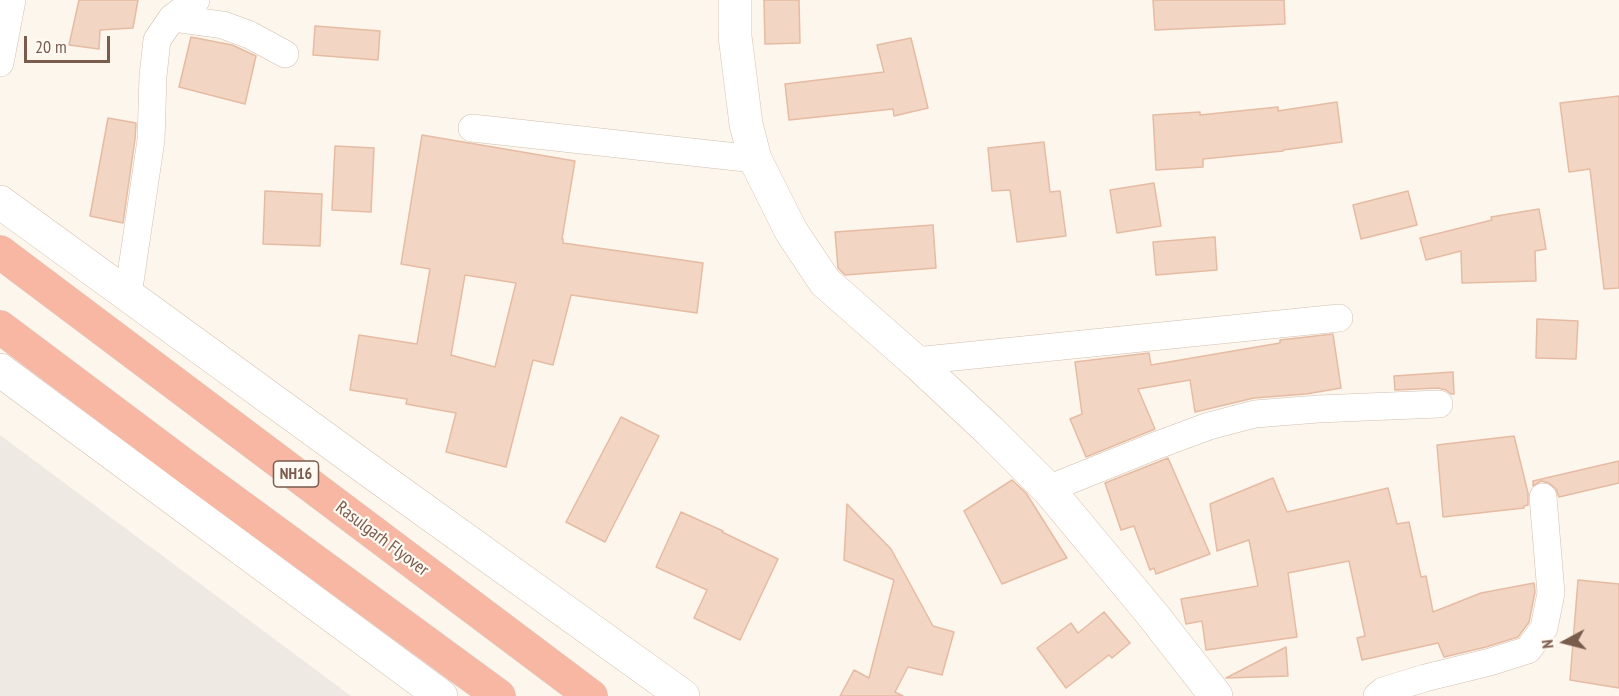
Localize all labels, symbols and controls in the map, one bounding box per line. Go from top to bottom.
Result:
scale bar [27,24,112,62]
text: 20 m [35,35,67,58]
road number: NH16 [274,461,318,487]
street label: Rasulgarh Flyover [331,497,433,581]
north arrow [1535,612,1595,672]
text: N [1537,639,1558,650]

